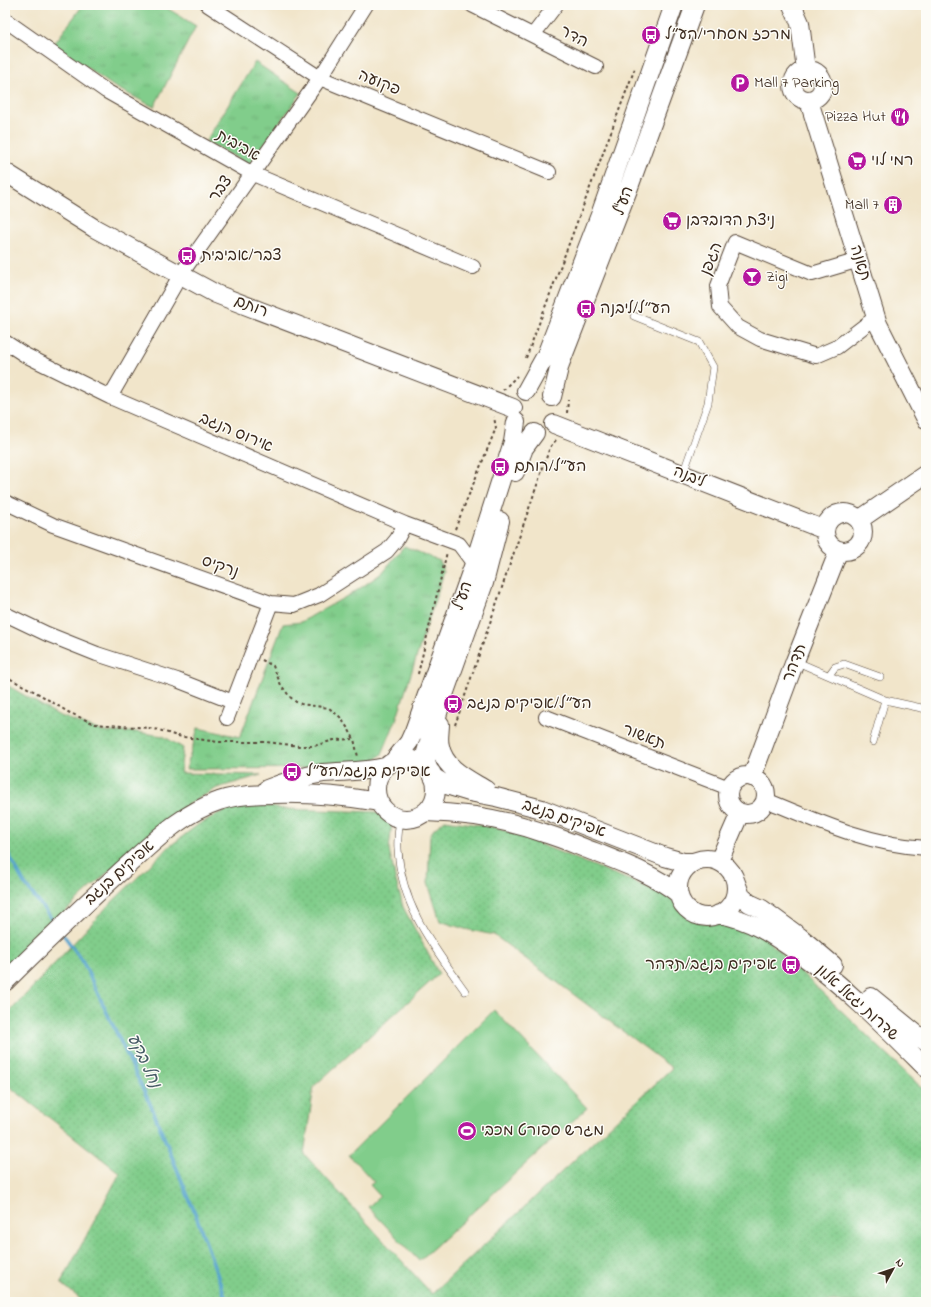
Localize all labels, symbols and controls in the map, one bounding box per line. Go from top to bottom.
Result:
street label: הדר [556,20,592,54]
place label: מרכז מסחרי/הע״ל [665,23,791,47]
bus stop icon: מרכז מסחרי/הע״ל [640,24,662,46]
street label: פקועה [354,64,404,102]
place label: Mall 7 Parking [754,71,839,95]
parking icon: Mall 7 Parking [729,72,751,94]
place label: Pizza Hut [825,105,887,129]
restaurant icon: Pizza Hut [889,106,911,128]
street label: אביבית [210,123,265,168]
place label: רמי לוי [871,149,914,173]
supermarket icon: רמי לוי [846,150,868,172]
street label: צבר [203,171,239,207]
street label: הע"ל [607,183,641,219]
place label: Mall 7 [845,193,879,217]
building icon: Mall 7 [882,194,904,216]
place label: ניצת הדובדבן [686,209,775,233]
supermarket icon: ניצת הדובדבן [661,210,683,232]
street label: הגפן [694,239,730,279]
street label: תאנה [843,242,877,284]
place label: צבר/אביבית [200,244,282,268]
bus stop icon: צבר/אביבית [176,245,198,267]
place label: Zigi [766,265,788,289]
bar icon: Zigi [741,266,763,288]
street label: רותם [231,290,271,324]
place label: הע״ל/ליבנה [600,297,671,321]
bus stop icon: הע״ל/ליבנה [575,298,597,320]
street label: אירוס הנגב [195,407,277,459]
place label: הע״ל/רותם [514,455,586,479]
bus stop icon: הע״ל/רותם [489,456,511,478]
street label: ליבנה [669,460,710,495]
street label: נרקיס [198,549,242,585]
street label: הע"ל [447,578,479,614]
street label: תדהר [777,640,813,686]
place label: הע״ל/אפיקים בנגב [467,692,592,716]
bus stop icon: הע״ל/אפיקים בנגב [442,693,464,715]
street label: תאשור [619,718,669,756]
place label: אפיקים בנגב/הע״ל [306,760,431,784]
bus stop icon: אפיקים בנגב/הע״ל [281,761,303,783]
street label: אפיקים בנגב [519,793,609,845]
street label: אפיקים בנגב [80,835,160,911]
place label: אפיקים בנגב/תדהר [645,953,777,977]
bus stop icon: אפיקים בנגב/תדהר [780,954,802,976]
street label: שדרות יגאל אלון [810,959,904,1047]
water label: נחל בקע [121,1030,168,1093]
place label: מגרש ספורט מכבי [481,1119,604,1143]
sports icon: מגרש ספורט מכבי [456,1120,478,1142]
north arrow [873,1249,913,1289]
text: N [891,1255,908,1271]

